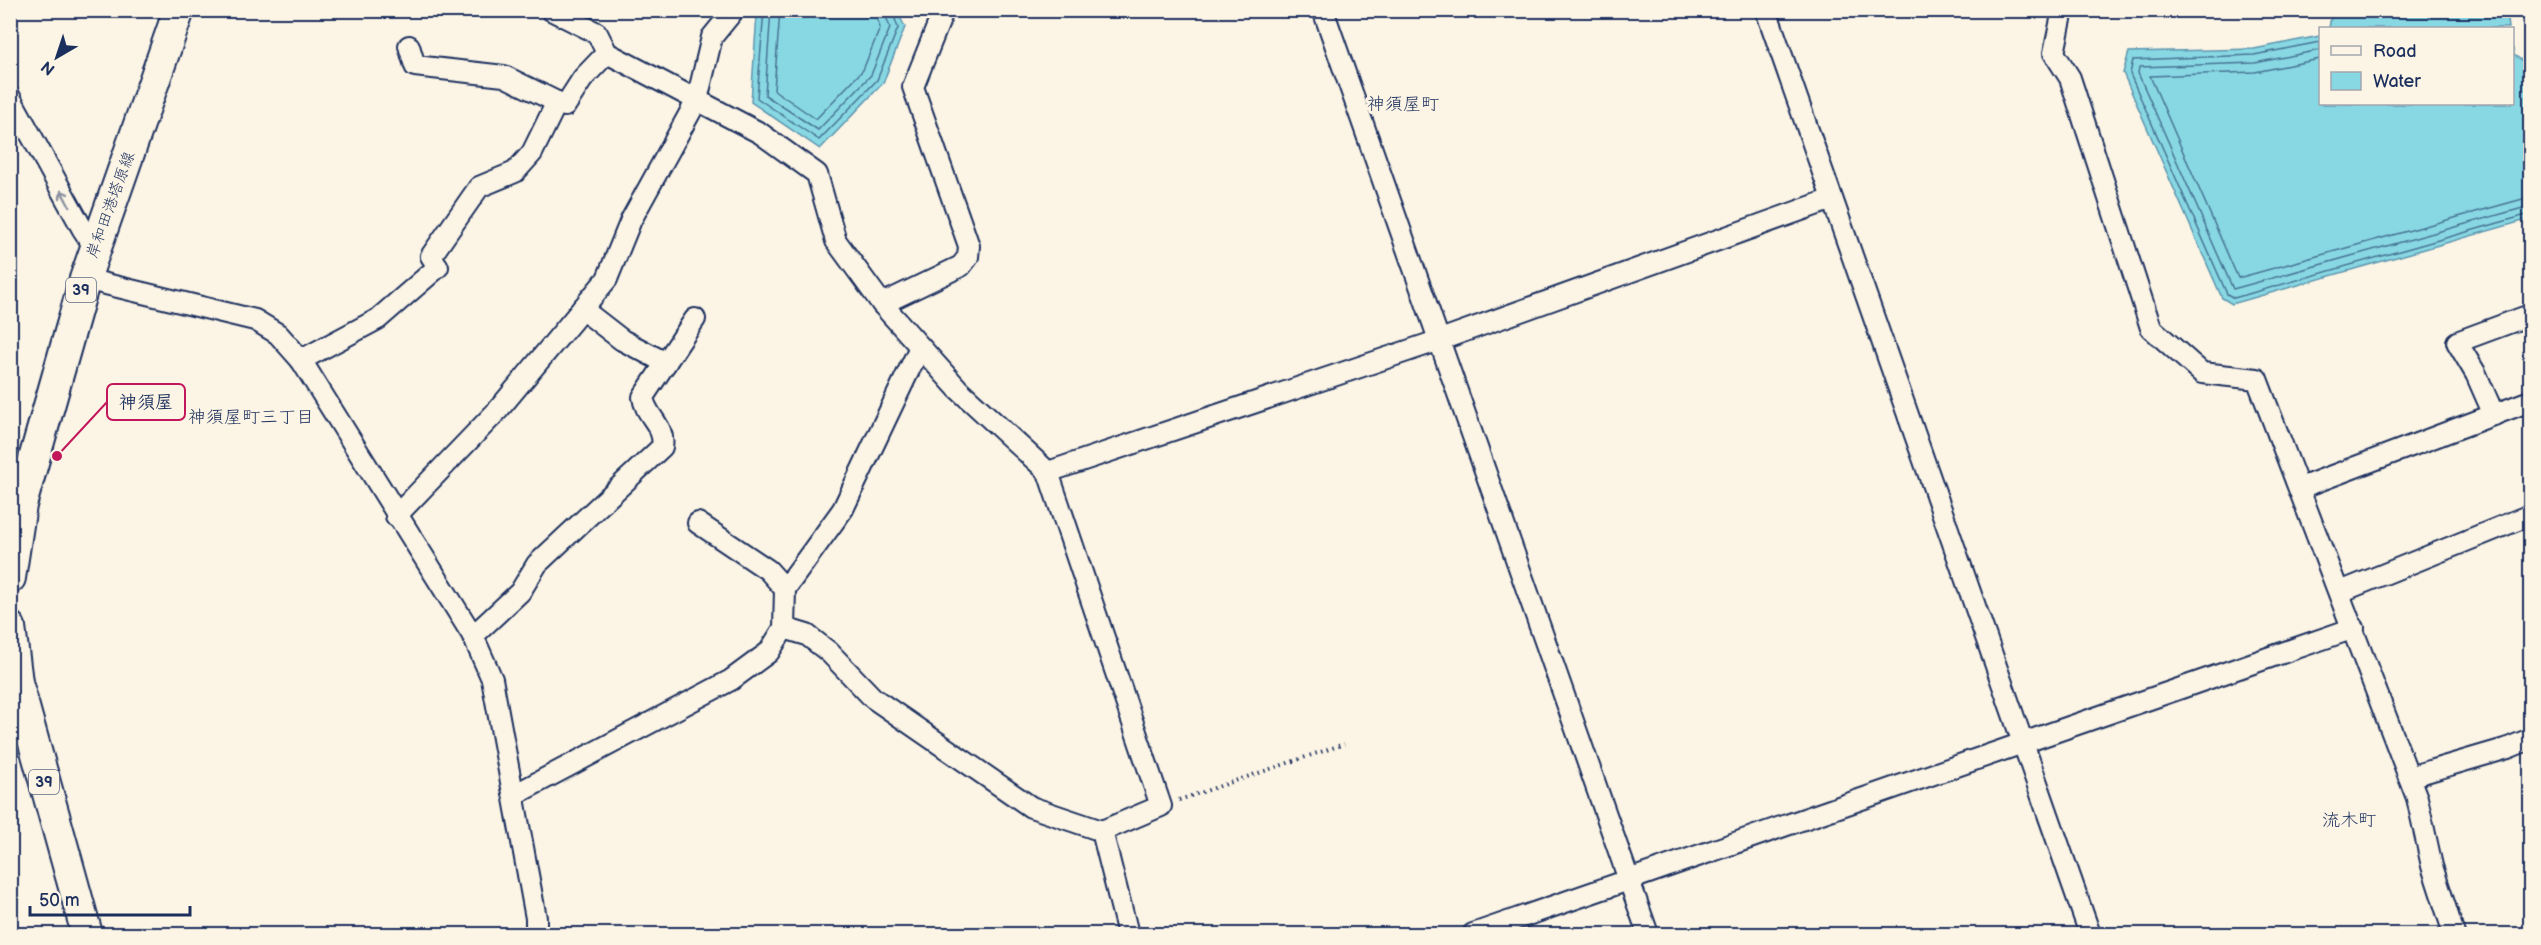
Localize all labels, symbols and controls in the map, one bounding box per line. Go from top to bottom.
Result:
north arrow [27,27,87,87]
legend [2319,27,2514,105]
text: Road [2373,41,2417,62]
text: N [38,56,59,79]
text: Water [2373,71,2421,92]
district label: 神須屋町 [1367,94,1439,115]
street label: 岸和田港塔原線 [83,149,139,261]
one-way arrow [59,190,71,207]
road number: 39 [66,278,96,302]
callout: 神須屋 [107,384,185,420]
text: 神須屋 [119,392,173,413]
district label: 神須屋町三丁目 [188,407,314,428]
road number: 39 [29,770,59,794]
district label: 流木町 [2322,810,2376,831]
scale bar [30,879,190,917]
text: 50 m [39,890,80,911]

